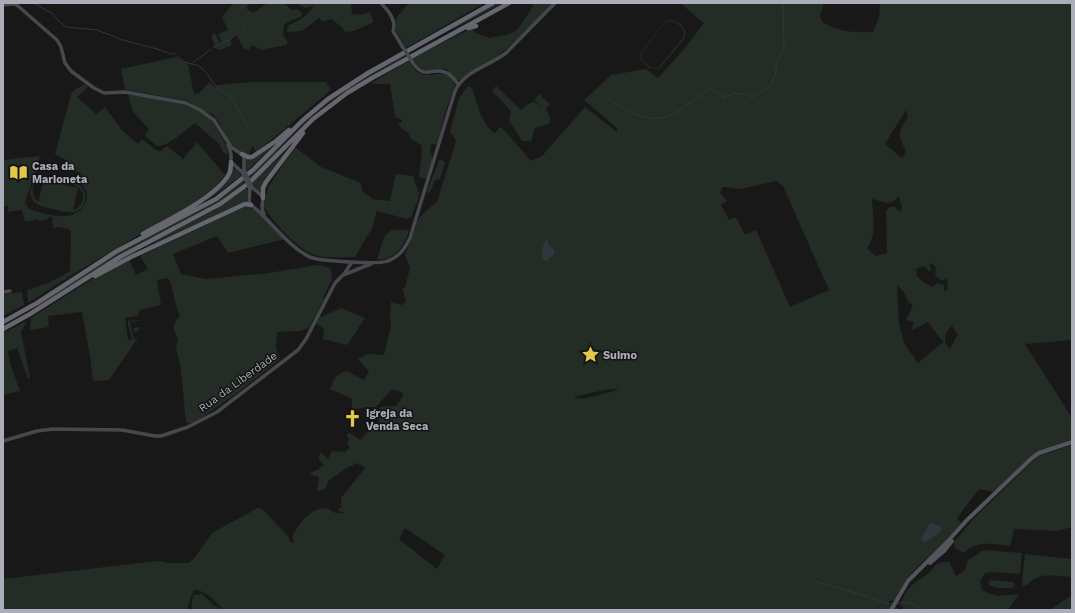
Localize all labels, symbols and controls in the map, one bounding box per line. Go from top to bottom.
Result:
place label: Casa da Marioneta [32,160,88,186]
library icon: Casa da Marioneta [9,162,29,182]
place icon: Suimo [580,345,600,365]
street label: Rua da Liberdade [196,349,280,415]
place label: Suimo [603,349,637,362]
place label: Igreja da Venda Seca [366,407,429,433]
church icon: Igreja da Venda Seca [343,409,363,429]

